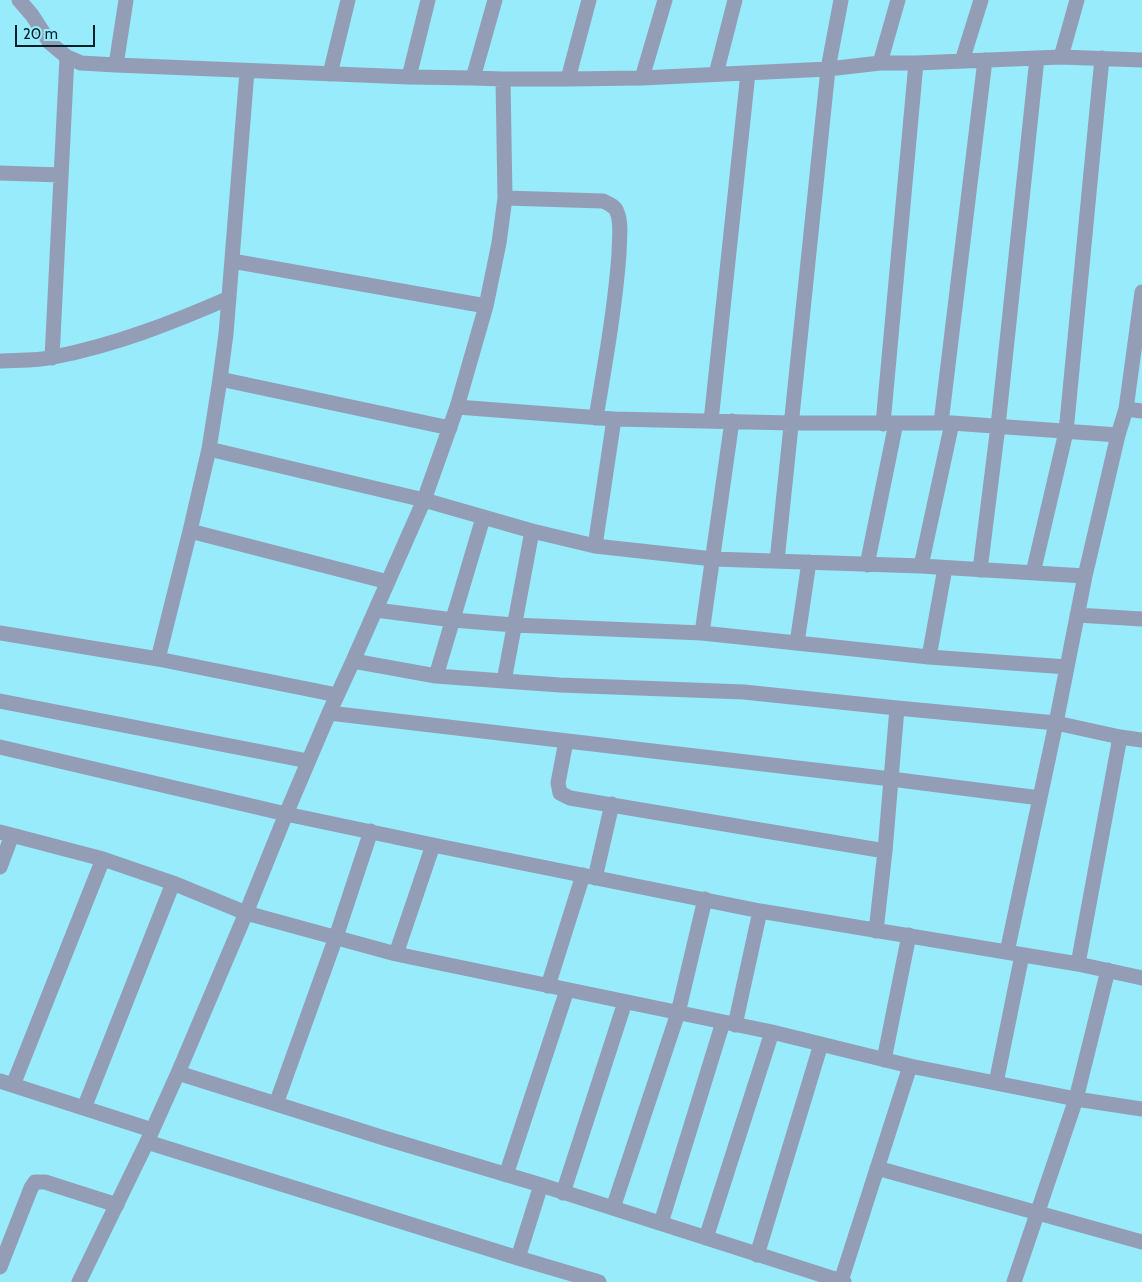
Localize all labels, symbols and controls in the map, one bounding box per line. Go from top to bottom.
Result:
scale bar [18,15,98,47]
text: 20 m [23,25,58,43]

